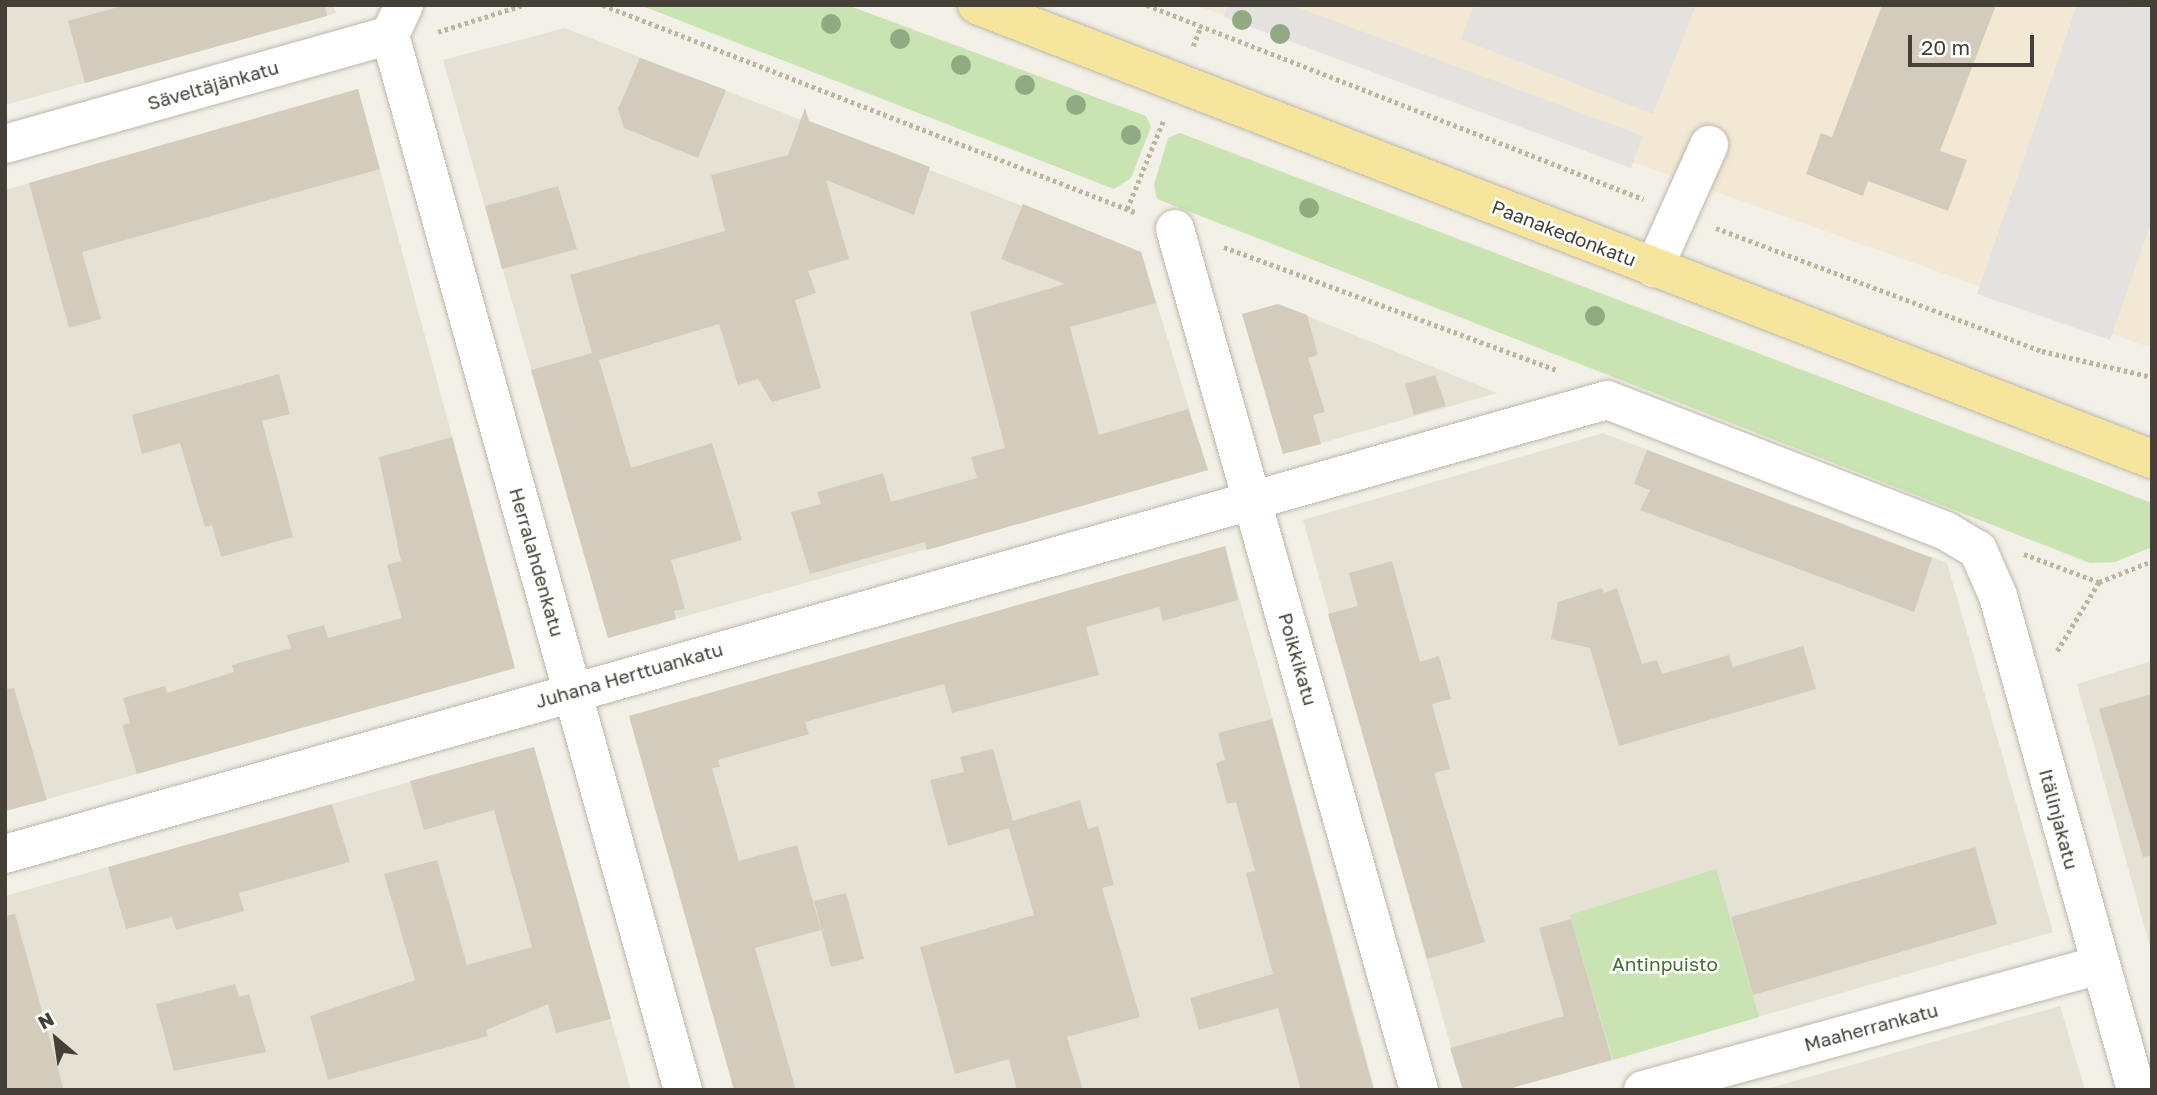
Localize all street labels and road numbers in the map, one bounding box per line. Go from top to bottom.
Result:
street label: Säveltäjänkatu [145,55,281,115]
street label: Paanakedonkatu [1489,195,1639,271]
street label: Herralahdenkatu [505,485,569,639]
street label: Poikkikatu [1274,610,1322,708]
street label: Juhana Herttuankatu [533,637,725,713]
street label: Itälinjakatu [2035,766,2083,872]
street label: Maaherrankatu [1802,998,1940,1056]

